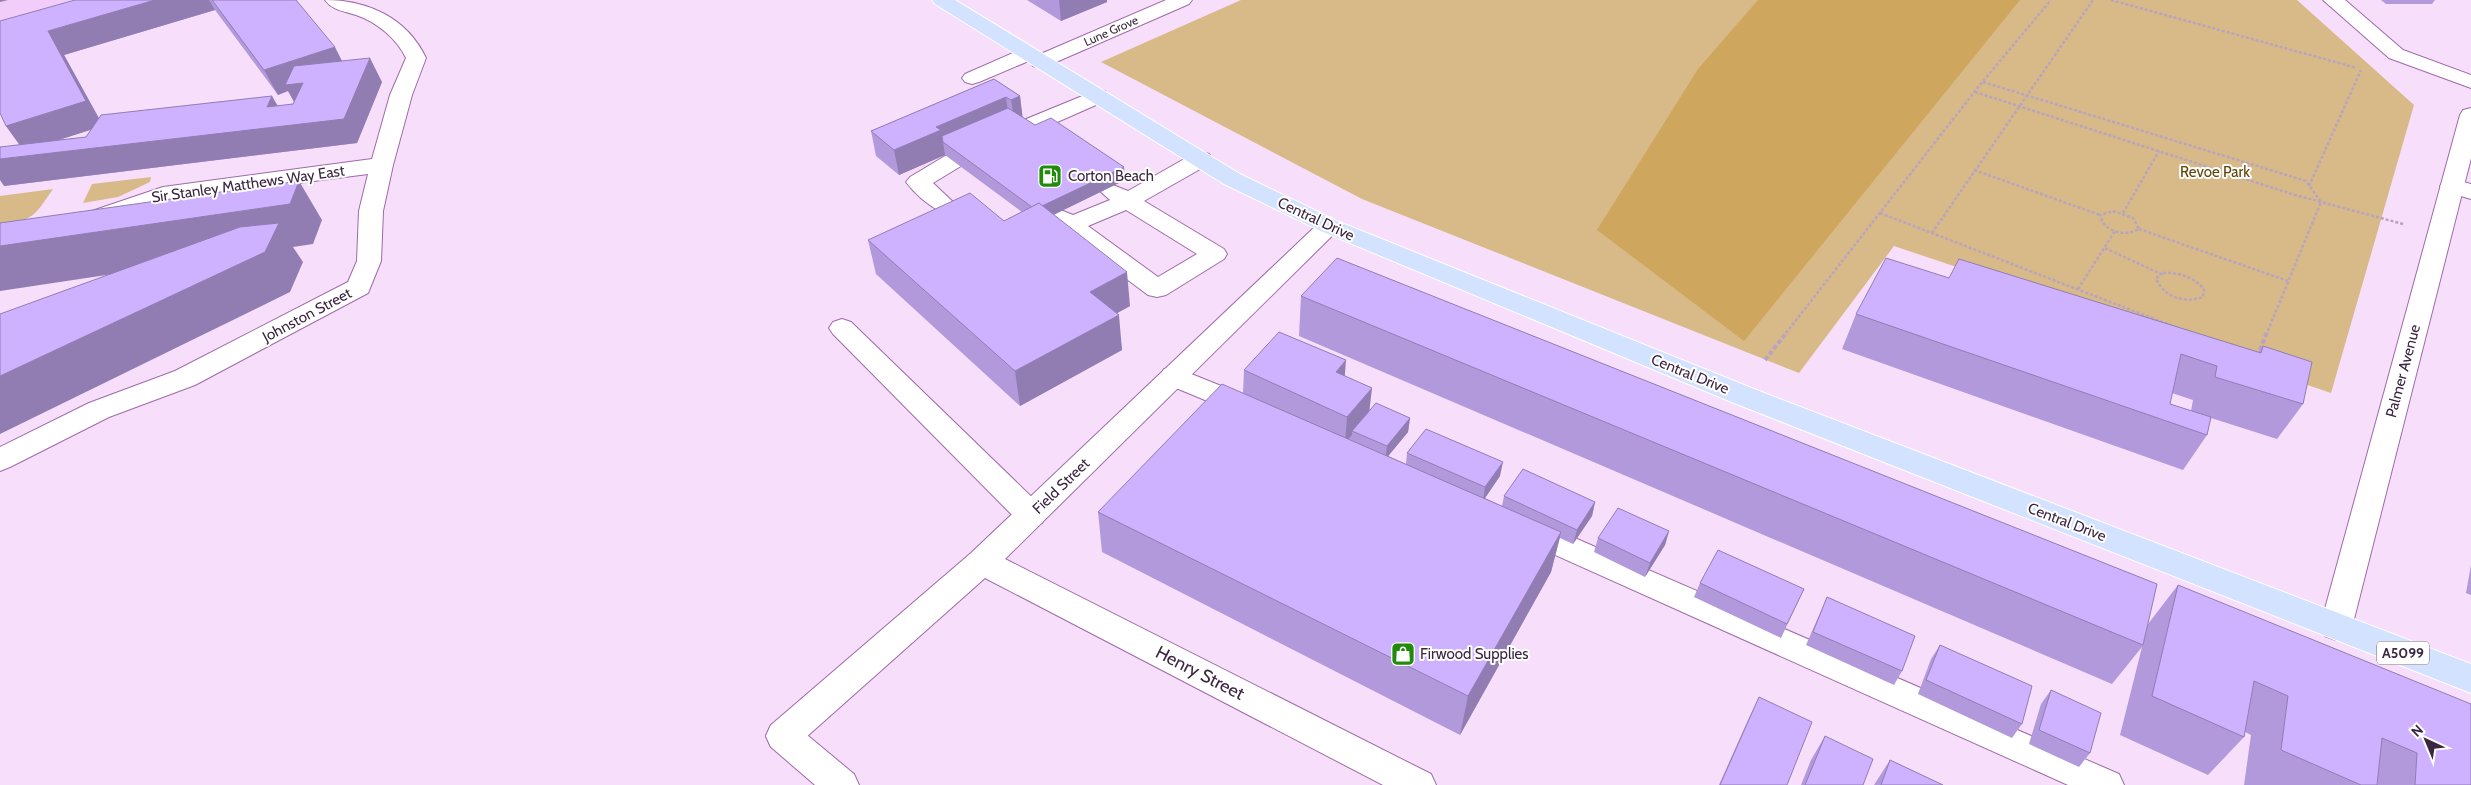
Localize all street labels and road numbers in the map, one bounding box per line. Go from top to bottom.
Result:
street label: Lune Grove [1081,12,1140,49]
street label: Sir Stanley Matthews Way East [150,162,346,206]
street label: Central Drive [1275,193,1357,245]
street label: Johnston Street [259,284,355,346]
street label: Palmer Avenue [2382,322,2424,420]
street label: Central Drive [1648,350,1732,398]
street label: Field Street [1029,454,1093,518]
street label: Central Drive [2025,499,2109,545]
street label: Henry Street [1152,641,1248,705]
road number: A5099 [2377,641,2429,664]

